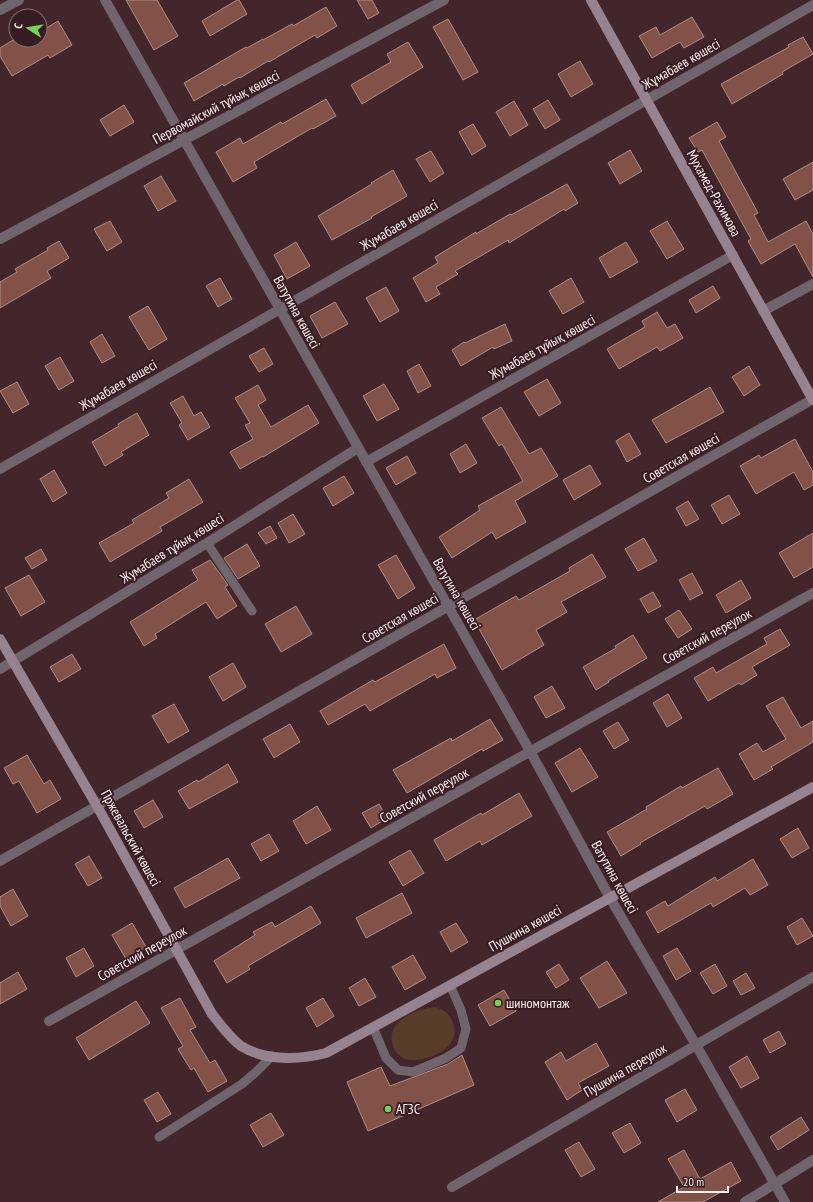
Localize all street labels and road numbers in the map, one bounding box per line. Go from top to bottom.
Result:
street label: Жұмабаев көшесі [638,34,723,94]
street label: Первомайский тұйық көшесі [149,66,283,148]
street label: Мухамед-Рахимова [683,146,745,240]
street label: Жұмабаев көшесі [356,195,441,255]
street label: Ватутина көшесі [270,272,324,352]
street label: Жумабаев тұйық көшесі [485,310,598,384]
street label: Жұмабаев көшесі [75,355,160,415]
street label: Советская көшесі [639,429,723,487]
street label: Жумабаев тұйық көшесі [116,509,227,588]
street label: Ватутина көшесі [429,555,485,633]
street label: Советская көшесі [358,589,442,647]
street label: Советский переулок [659,604,755,668]
street label: Советский переулок [376,763,472,827]
street label: Пржевальский көшесі [97,787,165,889]
street label: Ватутина көшесі [588,837,642,917]
street label: Пушкина көшесі [485,901,565,955]
street label: Советский переулок [94,921,190,985]
street label: Пушкина переулок [580,1039,670,1101]

